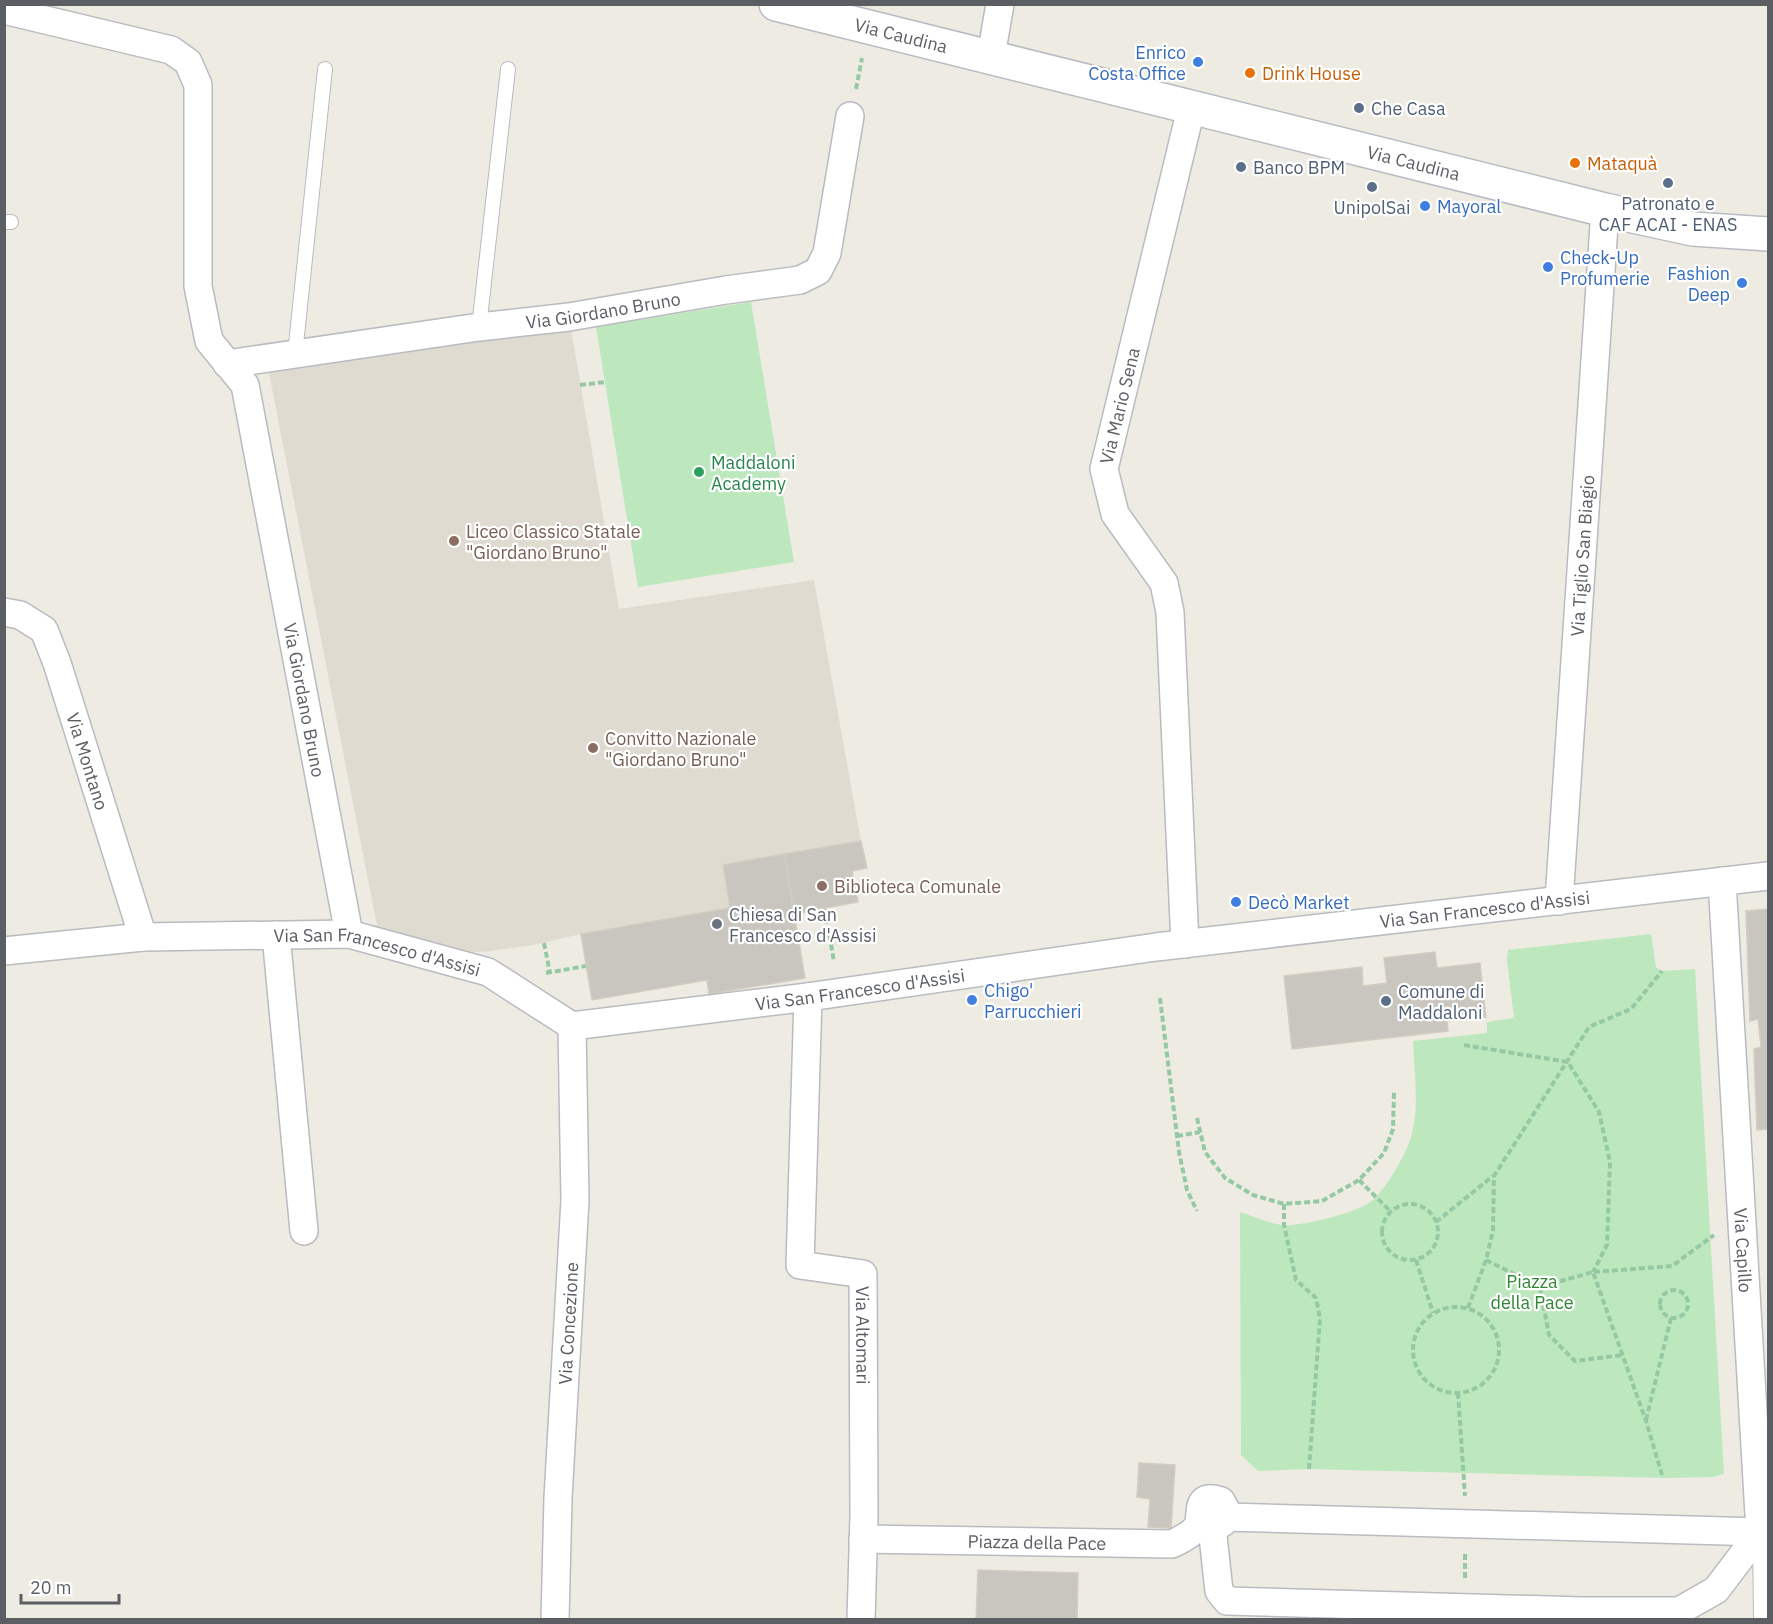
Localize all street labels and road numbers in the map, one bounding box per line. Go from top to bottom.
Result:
street label: Via Caudina [852,12,951,58]
street label: Via Caudina [1365,140,1463,185]
street label: Via Giordano Bruno [524,287,682,333]
street label: Via Mario Sena [1094,345,1145,466]
street label: Via Tiglio San Biagio [1565,474,1599,637]
street label: Via Giordano Bruno [279,621,331,779]
street label: Via Montano [62,710,114,813]
street label: Via San Francesco d'Assisi [1378,885,1591,932]
street label: Via San Francesco d'Assisi [273,922,483,981]
street label: Via San Francesco d'Assisi [754,963,966,1015]
street label: Via Capillo [1730,1207,1758,1293]
street label: Via Concezione [553,1261,583,1385]
street label: Via Altomari [852,1286,875,1385]
street label: Piazza della Pace [967,1529,1107,1554]

